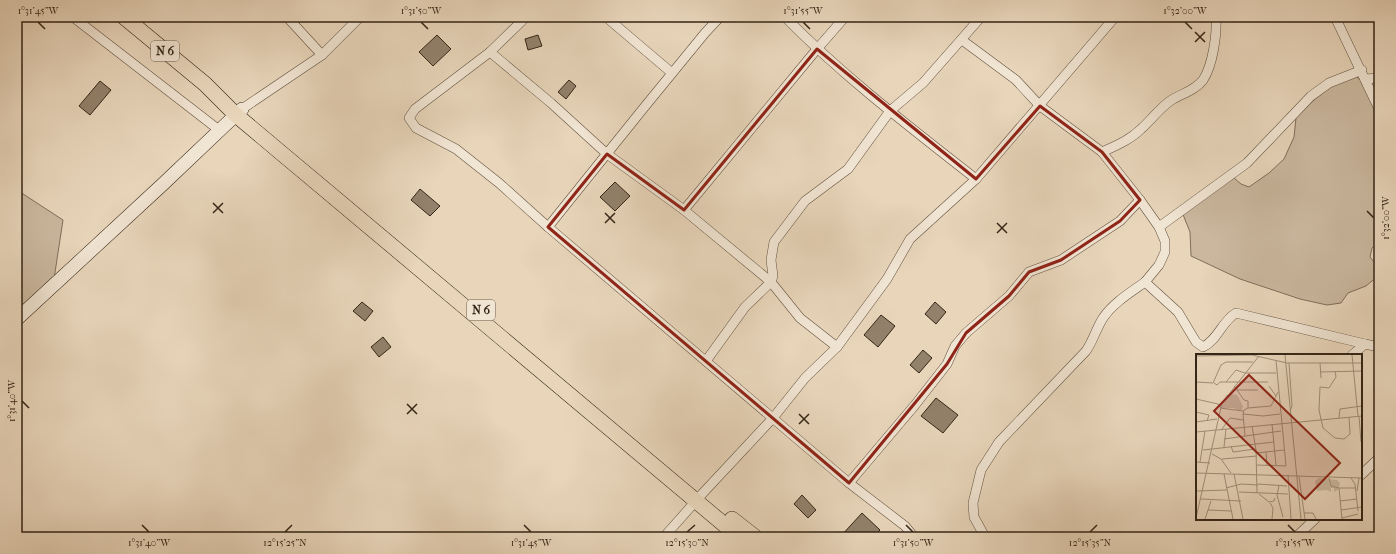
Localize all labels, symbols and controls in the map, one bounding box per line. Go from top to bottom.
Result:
text: 1°31'45"W [18,5,60,17]
text: 1°31'50"W [401,5,442,17]
text: 1°31'55"W [783,5,824,17]
text: 1°32'00"W [1163,5,1208,17]
road number: N 6 [151,41,179,61]
text: 1°32'00"W [1380,195,1392,240]
road number: N 6 [467,300,495,320]
inset map [1196,354,1362,520]
text: 1°31'40"W [6,379,18,422]
text: 1°31'40"W [128,537,171,549]
text: 12°15'25"N [263,537,307,549]
text: 1°31'45"W [511,537,553,549]
text: 12°15'30"N [665,537,709,549]
text: 1°31'50"W [893,537,934,549]
text: 12°15'35"N [1069,537,1112,549]
text: 1°31'55"W [1275,537,1316,549]

